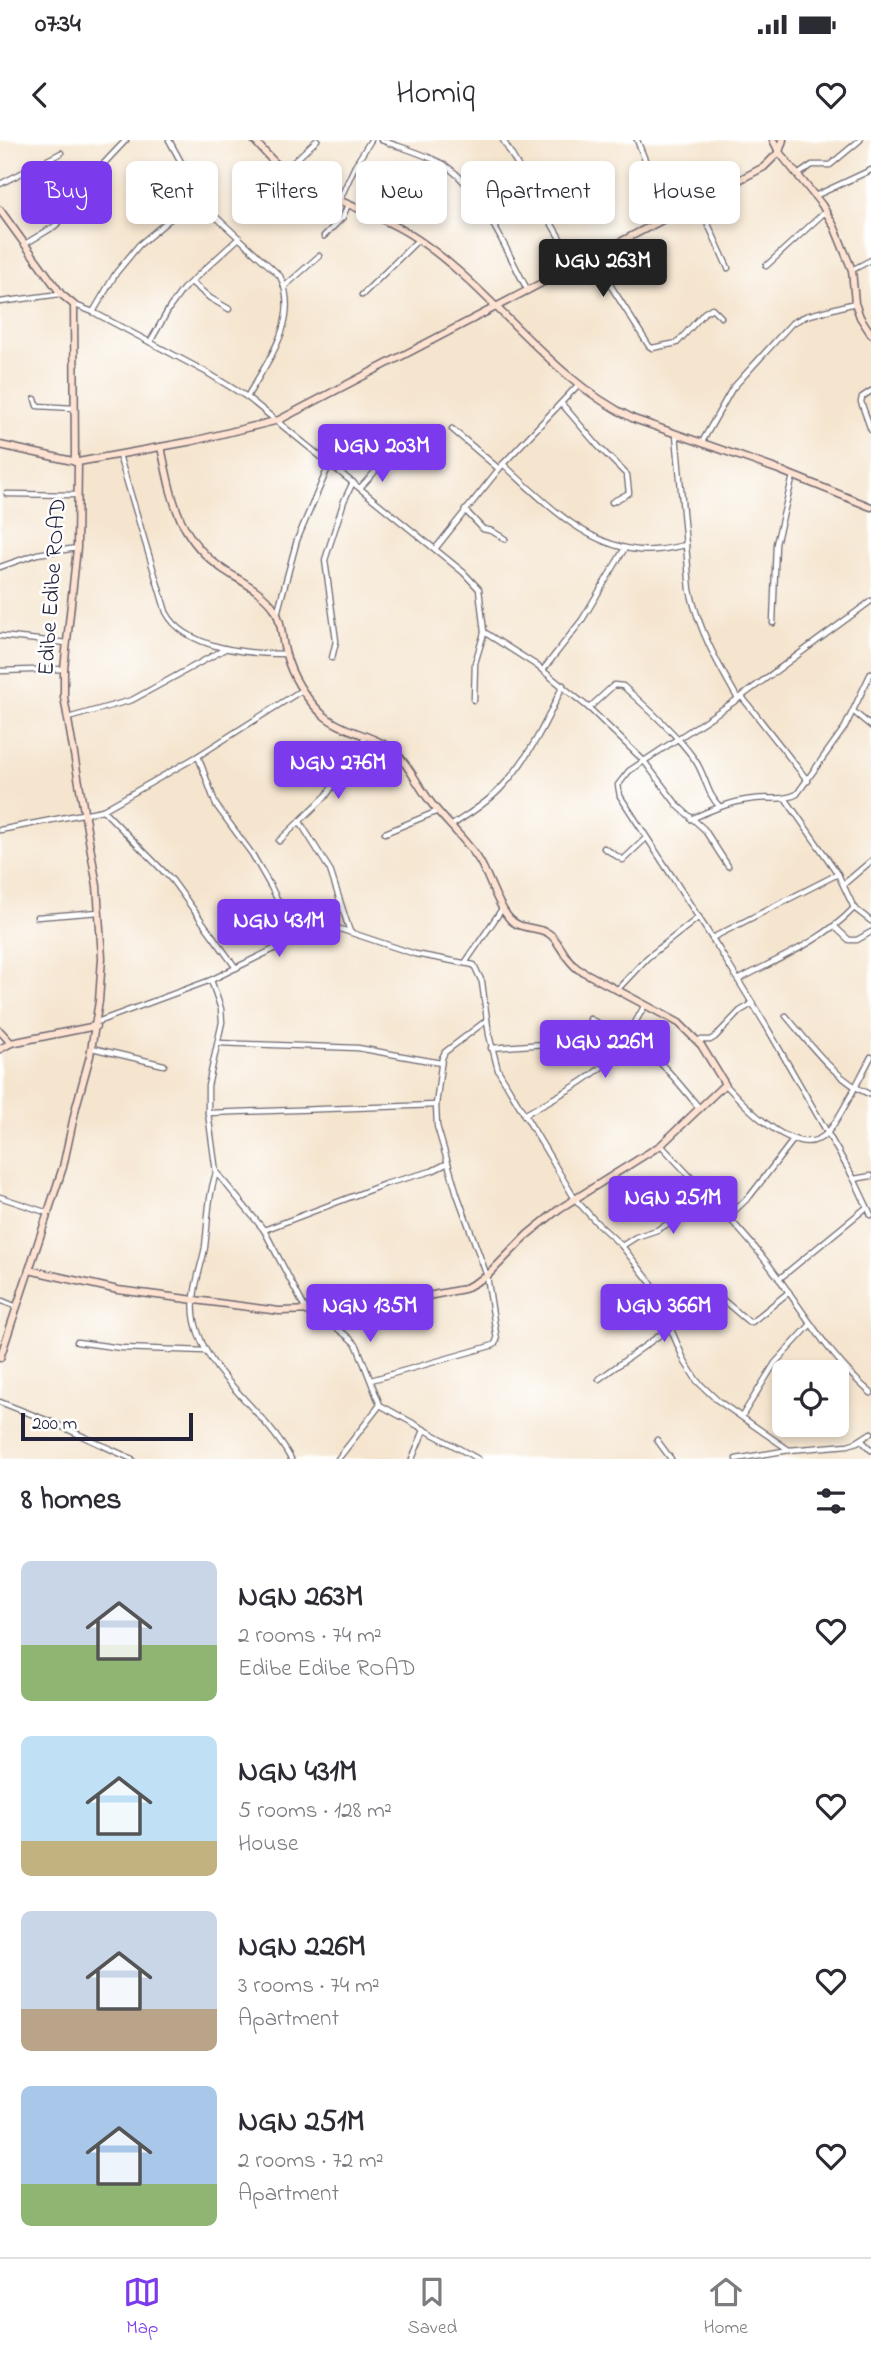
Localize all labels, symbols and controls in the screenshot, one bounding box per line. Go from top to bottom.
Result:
text: 07:34 [35,6,81,44]
text: Homiq [396,71,475,118]
icon: back [21,76,59,114]
icon: heart [812,76,850,114]
chip: Buy [21,161,112,224]
chip: Rent [126,161,218,224]
chip: Filters [232,161,342,224]
chip: New [356,161,447,224]
chip: Apartment [461,161,615,224]
chip: House [629,161,740,224]
pin: NGN 263M [531,240,675,299]
text: NGN 263M [555,245,651,278]
pin: NGN 203M [310,424,454,484]
text: NGN 203M [334,430,430,463]
street label: Edibe Edibe ROAD [30,497,76,677]
pin: NGN 276M [266,742,410,801]
text: NGN 276M [290,747,386,780]
pin: NGN 431M [207,900,351,959]
text: NGN 431M [233,905,325,938]
pin: NGN 226M [533,1020,677,1080]
text: NGN 226M [556,1026,654,1059]
pin: NGN 251M [601,1176,745,1236]
text: NGN 251M [624,1182,722,1215]
pin: NGN 135M [298,1284,442,1344]
pin: NGN 366M [592,1284,736,1344]
text: NGN 135M [322,1290,418,1323]
text: NGN 366M [617,1290,711,1323]
map controls [772,1360,849,1437]
button: locate [772,1360,849,1437]
scale bar [21,1410,192,1442]
text: 200 m [32,1411,77,1438]
text: 8 homes [21,1479,122,1523]
icon: filters [812,1482,850,1520]
text: NGN 263M [238,1576,364,1620]
icon: home [77,1589,161,1673]
icon: heart [812,1612,850,1650]
text: 2 rooms · 74 m² [238,1620,382,1653]
text: Edibe Edibe ROAD [238,1653,416,1686]
text: NGN 431M [238,1751,357,1795]
icon: home [77,1764,161,1848]
icon: heart [812,1787,850,1825]
text: 5 rooms · 128 m² [238,1795,392,1828]
text: House [238,1828,298,1861]
text: NGN 226M [238,1926,366,1970]
icon: home [77,1939,161,2023]
icon: heart [812,1962,850,2000]
text: 3 rooms · 74 m² [238,1970,380,2003]
text: Apartment [238,2003,339,2036]
text: NGN 251M [238,2101,365,2145]
icon: home [77,2114,161,2198]
icon: heart [812,2137,850,2175]
text: 2 rooms · 72 m² [238,2145,384,2178]
text: Apartment [238,2178,339,2211]
tab: Map [123,2273,161,2342]
tab: Saved [408,2273,457,2342]
tab: Home [704,2273,748,2342]

